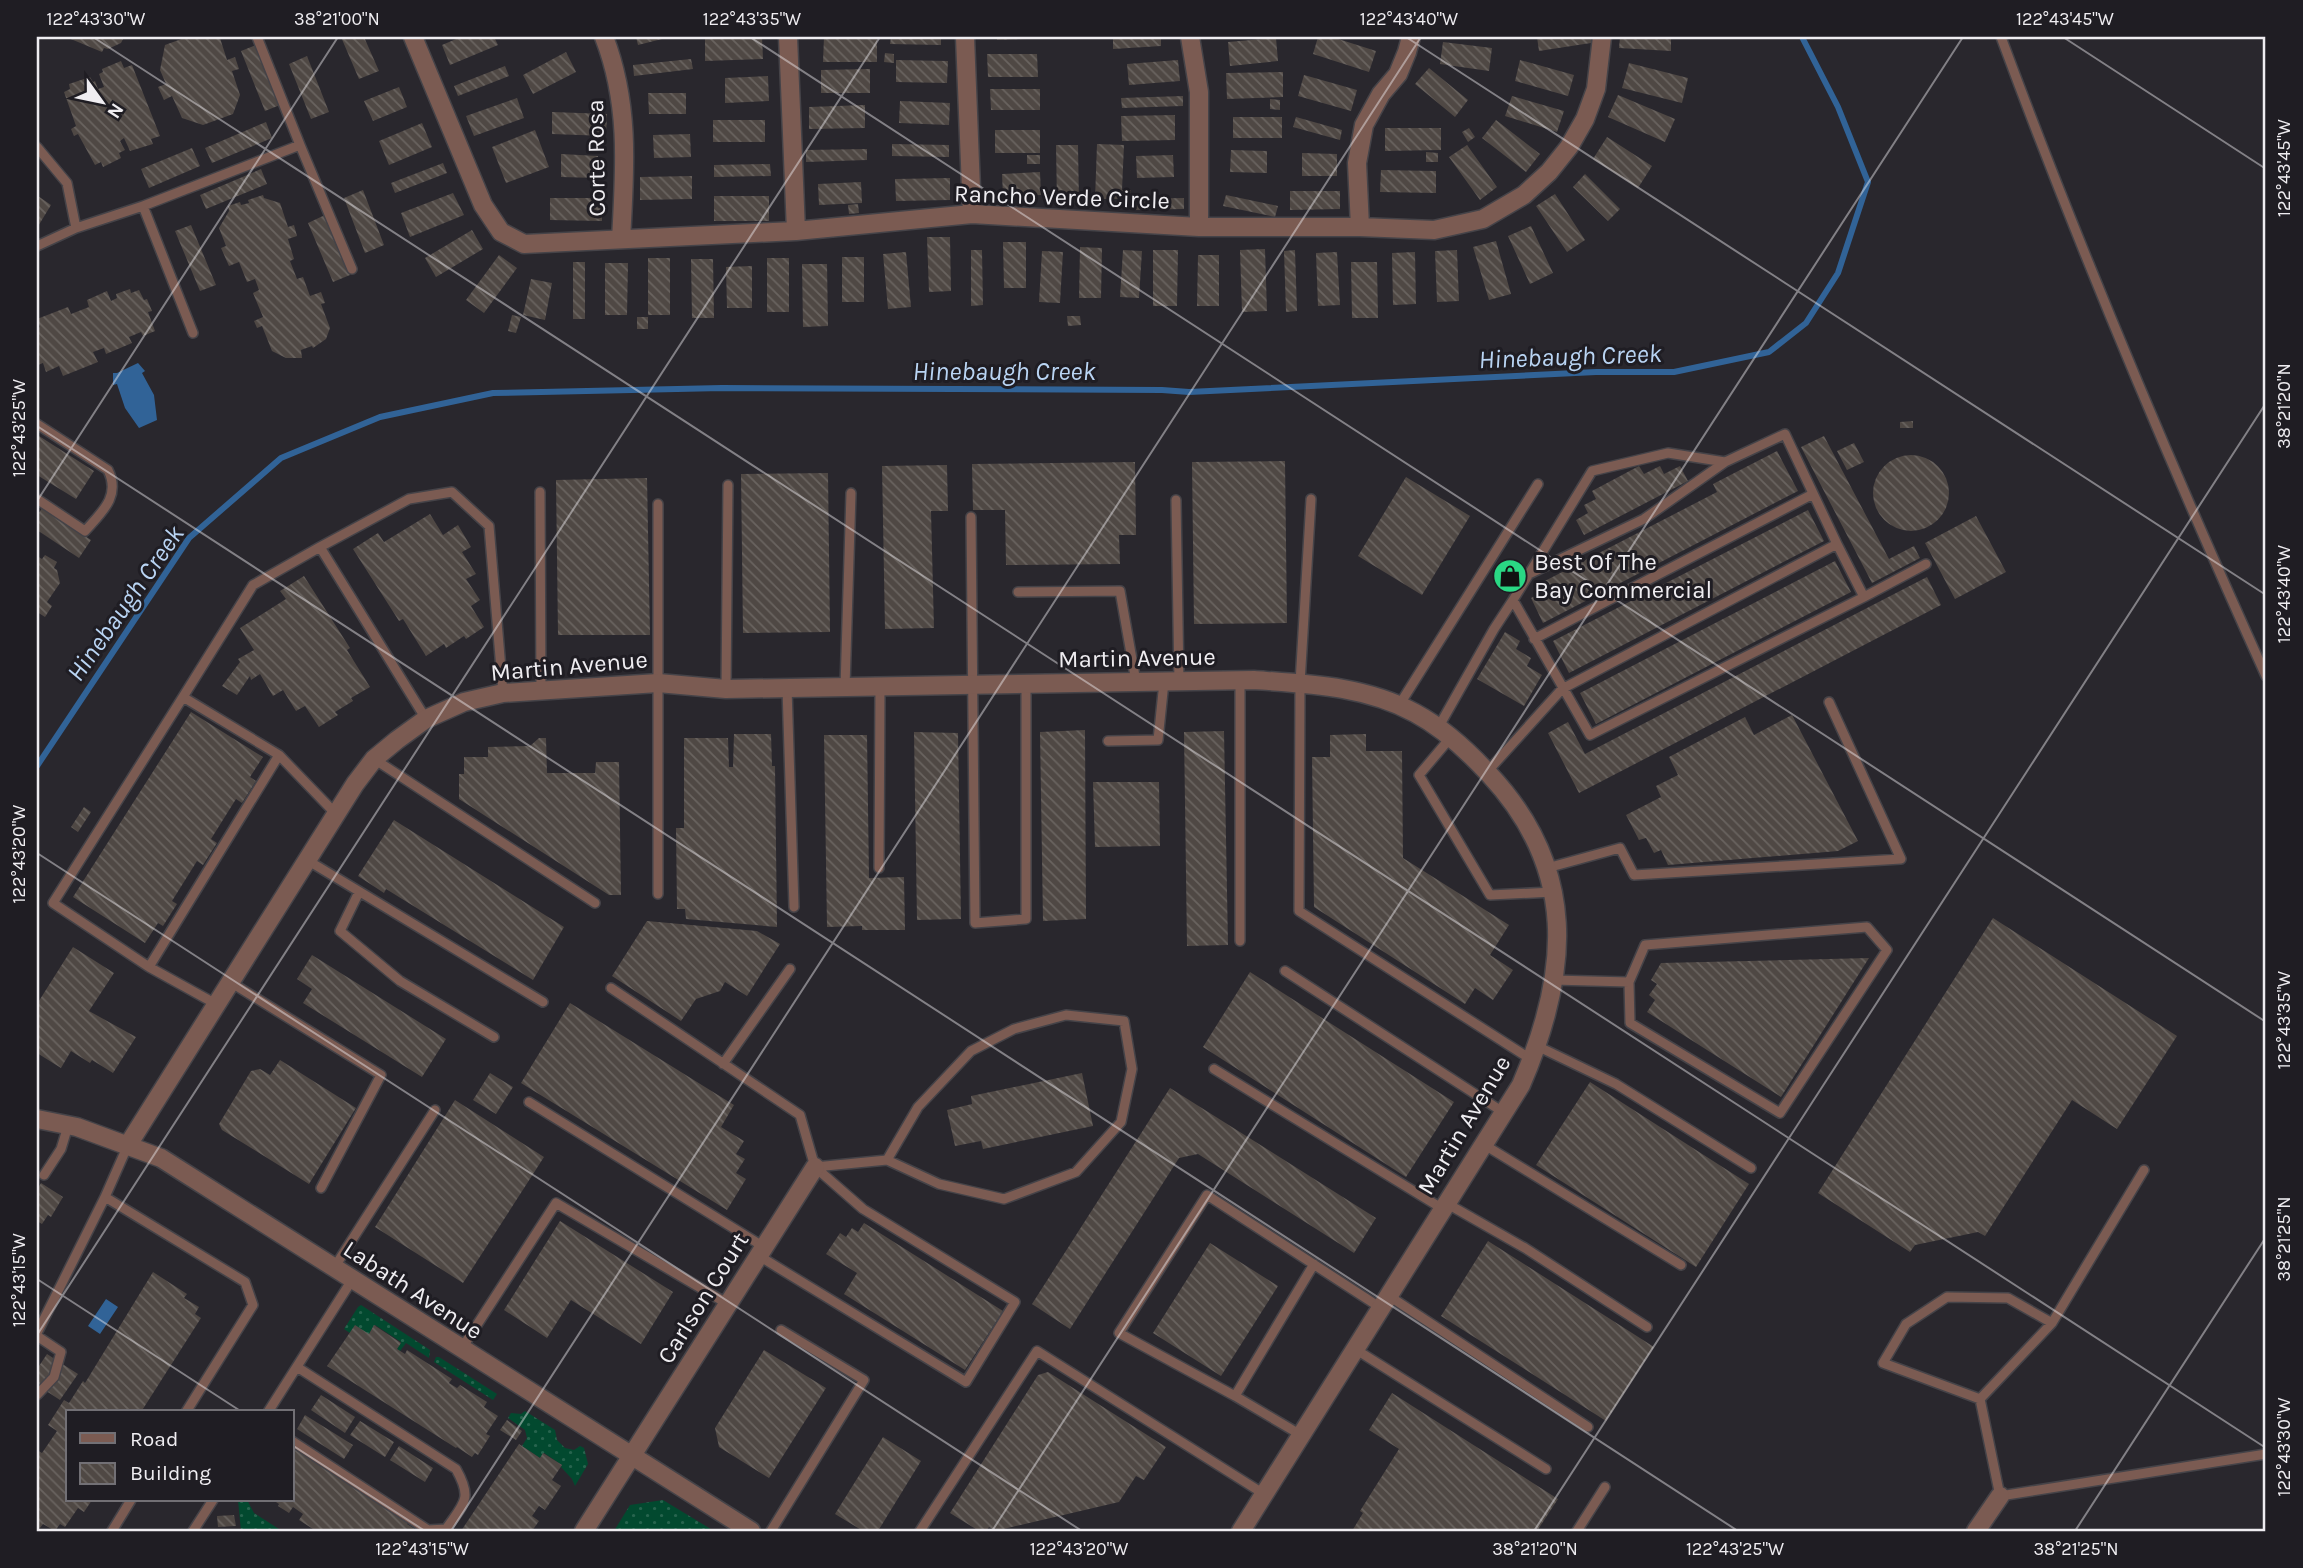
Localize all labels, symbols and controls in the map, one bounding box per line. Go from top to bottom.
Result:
text: 122°43'30"W [47,8,145,30]
text: 38°21'00"N [294,8,380,30]
text: 122°43'35"W [703,8,801,30]
text: 122°43'40"W [1360,8,1458,30]
text: 122°43'45"W [2016,8,2114,30]
north arrow [66,66,136,136]
text: N [102,99,128,122]
street label: Corte Rosa [581,99,611,217]
text: 122°43'45"W [2273,119,2295,217]
street label: Rancho Verde Circle [954,179,1170,215]
water label: Hinebaugh Creek [1478,338,1663,375]
water label: Hinebaugh Creek [912,356,1096,387]
text: 38°21'20"N [2273,363,2295,449]
text: 122°43'25"W [8,379,30,477]
water label: Hinebaugh Creek [60,519,191,687]
text: 122°43'40"W [2273,545,2295,643]
place label: Best Of The Bay Commercial [1534,548,1712,604]
shop icon: Best Of The Bay Commercial [1491,557,1529,595]
street label: Martin Avenue [1058,643,1216,673]
street label: Martin Avenue [489,645,649,687]
text: 122°43'20"W [8,805,30,903]
text: 122°43'35"W [2273,971,2295,1069]
street label: Martin Avenue [1411,1050,1517,1200]
text: 38°21'25"N [2273,1196,2295,1282]
street label: Carlson Court [652,1227,754,1369]
text: 122°43'15"W [8,1233,30,1327]
street label: Labath Avenue [338,1235,488,1345]
text: 122°43'30"W [2273,1398,2295,1496]
legend [66,1410,294,1502]
text: Road [130,1427,178,1451]
text: Building [130,1461,211,1485]
text: 122°43'15"W [375,1538,469,1560]
text: 122°43'20"W [1030,1538,1128,1560]
text: 38°21'20"N [1492,1538,1578,1560]
text: 122°43'25"W [1686,1538,1784,1560]
text: 38°21'25"N [2033,1538,2119,1560]

